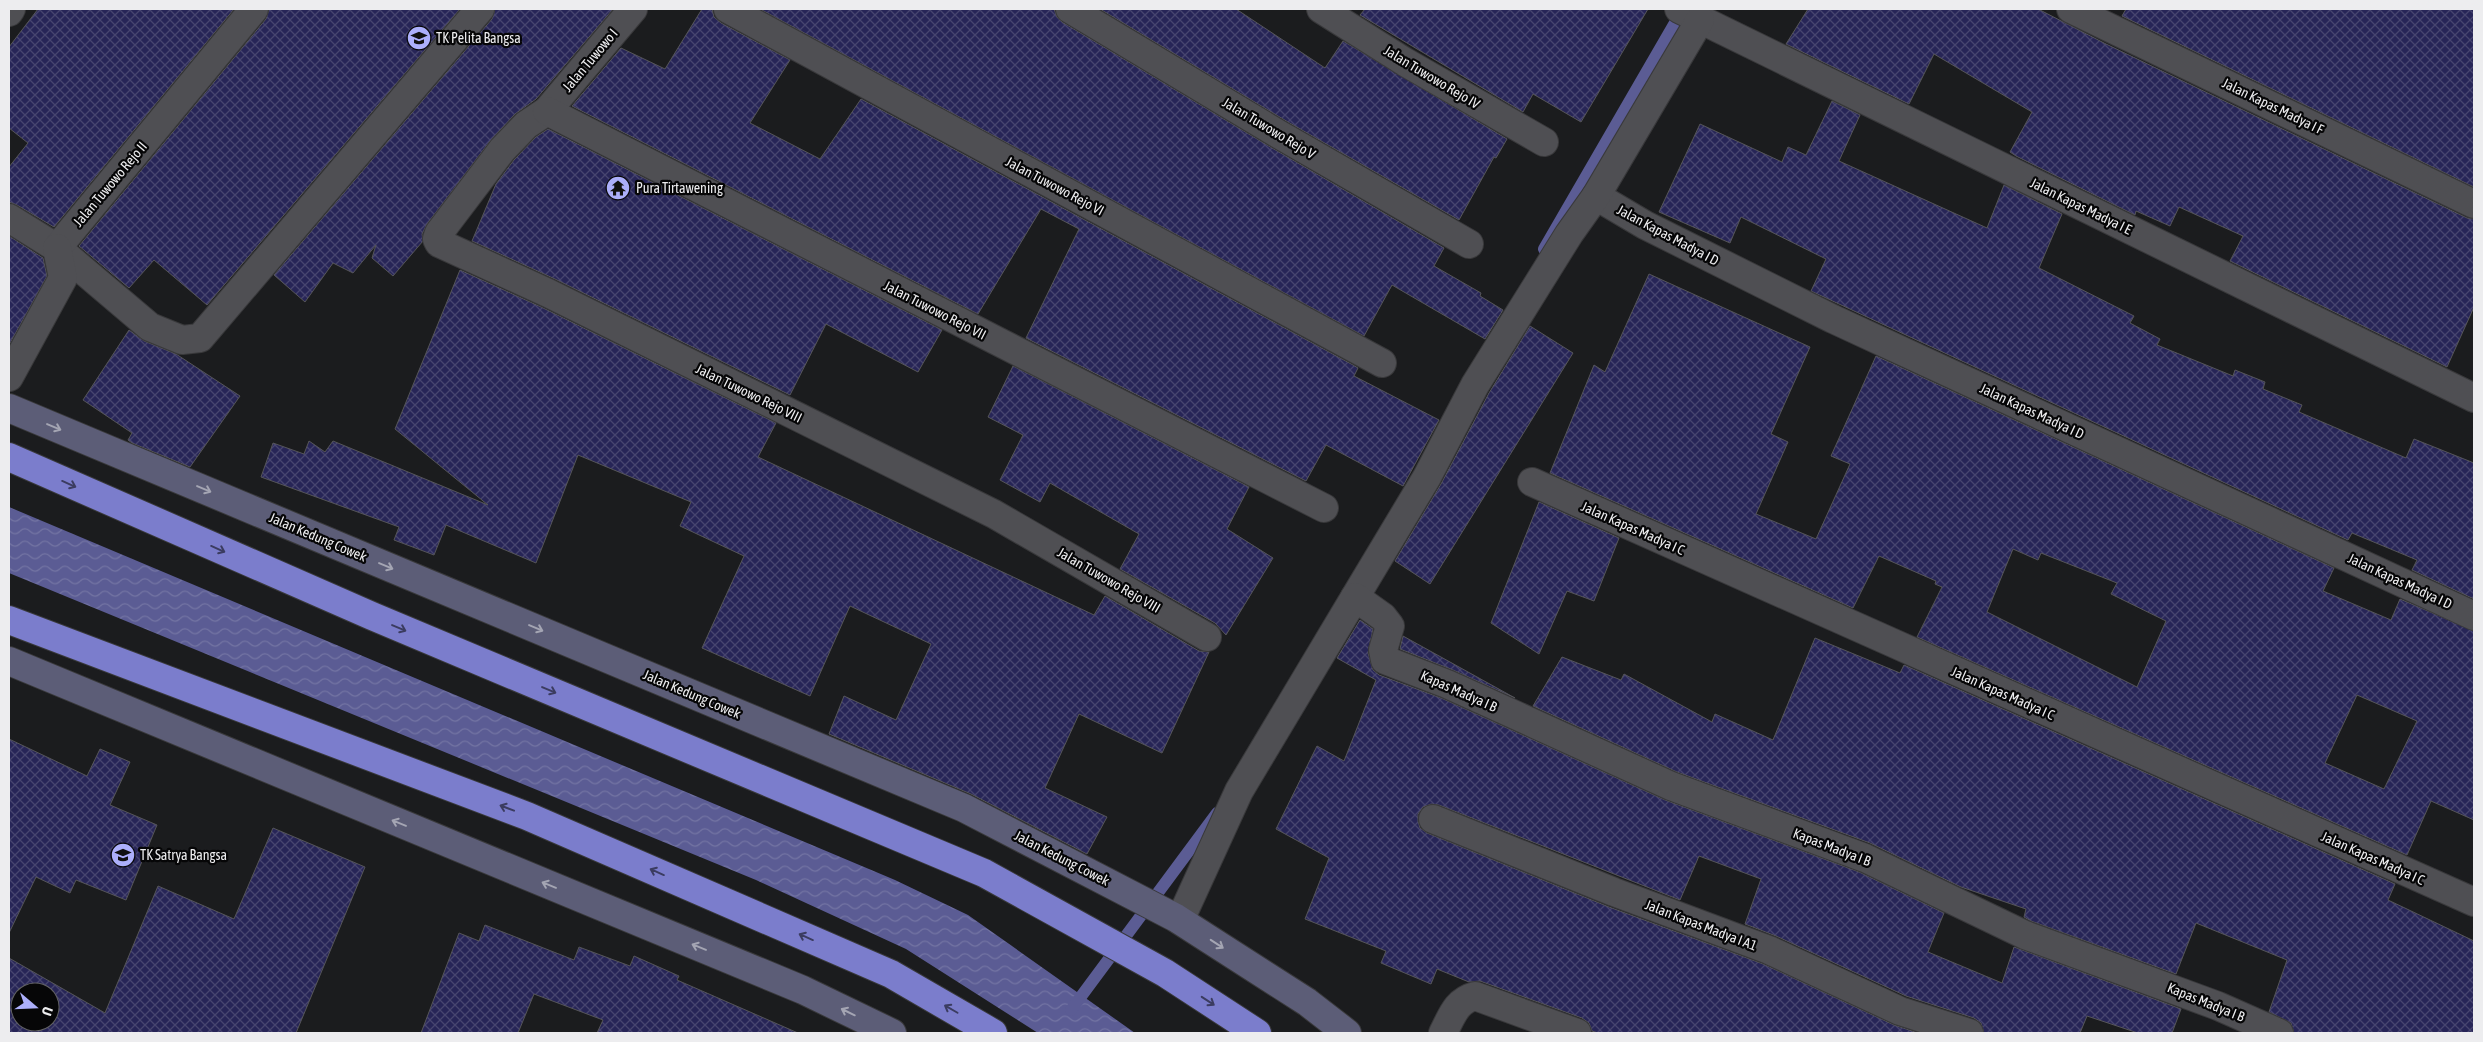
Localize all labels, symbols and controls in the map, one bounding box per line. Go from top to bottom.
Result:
school or university icon: TK Pelita Bangsa [406,25,432,51]
street label: Jalan Tuwowo I [559,25,621,95]
place label: TK Pelita Bangsa [436,30,521,46]
street label: Jalan Tuwowo Rejo IV [1381,42,1483,112]
street label: Jalan Kapas Madya I F [2220,75,2327,138]
street label: Jalan Tuwowo Rejo V [1220,94,1318,162]
street label: Jalan Tuwowo Rejo II [70,138,150,230]
street label: Jalan Tuwowo Rejo VI [1003,153,1107,219]
street label: Jalan Kapas Madya I E [2028,174,2134,238]
temple icon: Pura Tirtawening [605,175,631,201]
place label: Pura Tirtawening [636,180,723,196]
street label: Jalan Kapas Madya I D [1614,201,1722,269]
street label: Jalan Tuwowo Rejo VII [881,277,989,343]
street label: Jalan Tuwowo Rejo VIII [693,360,805,426]
street label: Jalan Kapas Madya I D [1977,380,2087,442]
one-way arrow [46,422,61,432]
one-way arrow [61,480,76,489]
one-way arrow [196,485,211,495]
street label: Jalan Kapas Madya I C [1579,498,1688,558]
street label: Jalan Kedung Cowek [267,509,369,565]
street label: Jalan Tuwowo Rejo VIII [1055,544,1163,616]
one-way arrow [210,545,225,555]
street label: Jalan Kapas Madya I D [2345,550,2455,612]
one-way arrow [378,561,393,571]
one-way arrow [391,624,407,633]
one-way arrow [528,624,543,634]
street label: Jalan Kapas Madya I C [1949,663,2058,723]
street label: Jalan Kedung Cowek [641,666,743,722]
street label: Kapas Madya I B [1418,667,1500,715]
one-way arrow [541,686,556,696]
one-way arrow [500,803,515,812]
one-way arrow [392,817,407,827]
street label: Kapas Madya I B [1791,825,1873,869]
street label: Jalan Kedung Cowek [1012,827,1112,889]
street label: Jalan Kapas Madya I C [2319,828,2428,888]
school or university icon: TK Satrya Bangsa [110,842,136,868]
place label: TK Satrya Bangsa [140,847,227,863]
one-way arrow [650,866,665,876]
one-way arrow [542,880,557,889]
street label: Jalan Kapas Madya I A1 [1643,896,1759,954]
one-way arrow [799,931,814,941]
one-way arrow [1210,939,1224,950]
one-way arrow [692,942,707,951]
street label: Kapas Madya I B [2165,979,2247,1025]
north arrow [10,982,60,1032]
one-way arrow [1201,996,1215,1006]
one-way arrow [944,1003,959,1013]
text: U [38,1005,56,1018]
one-way arrow [841,1007,856,1016]

